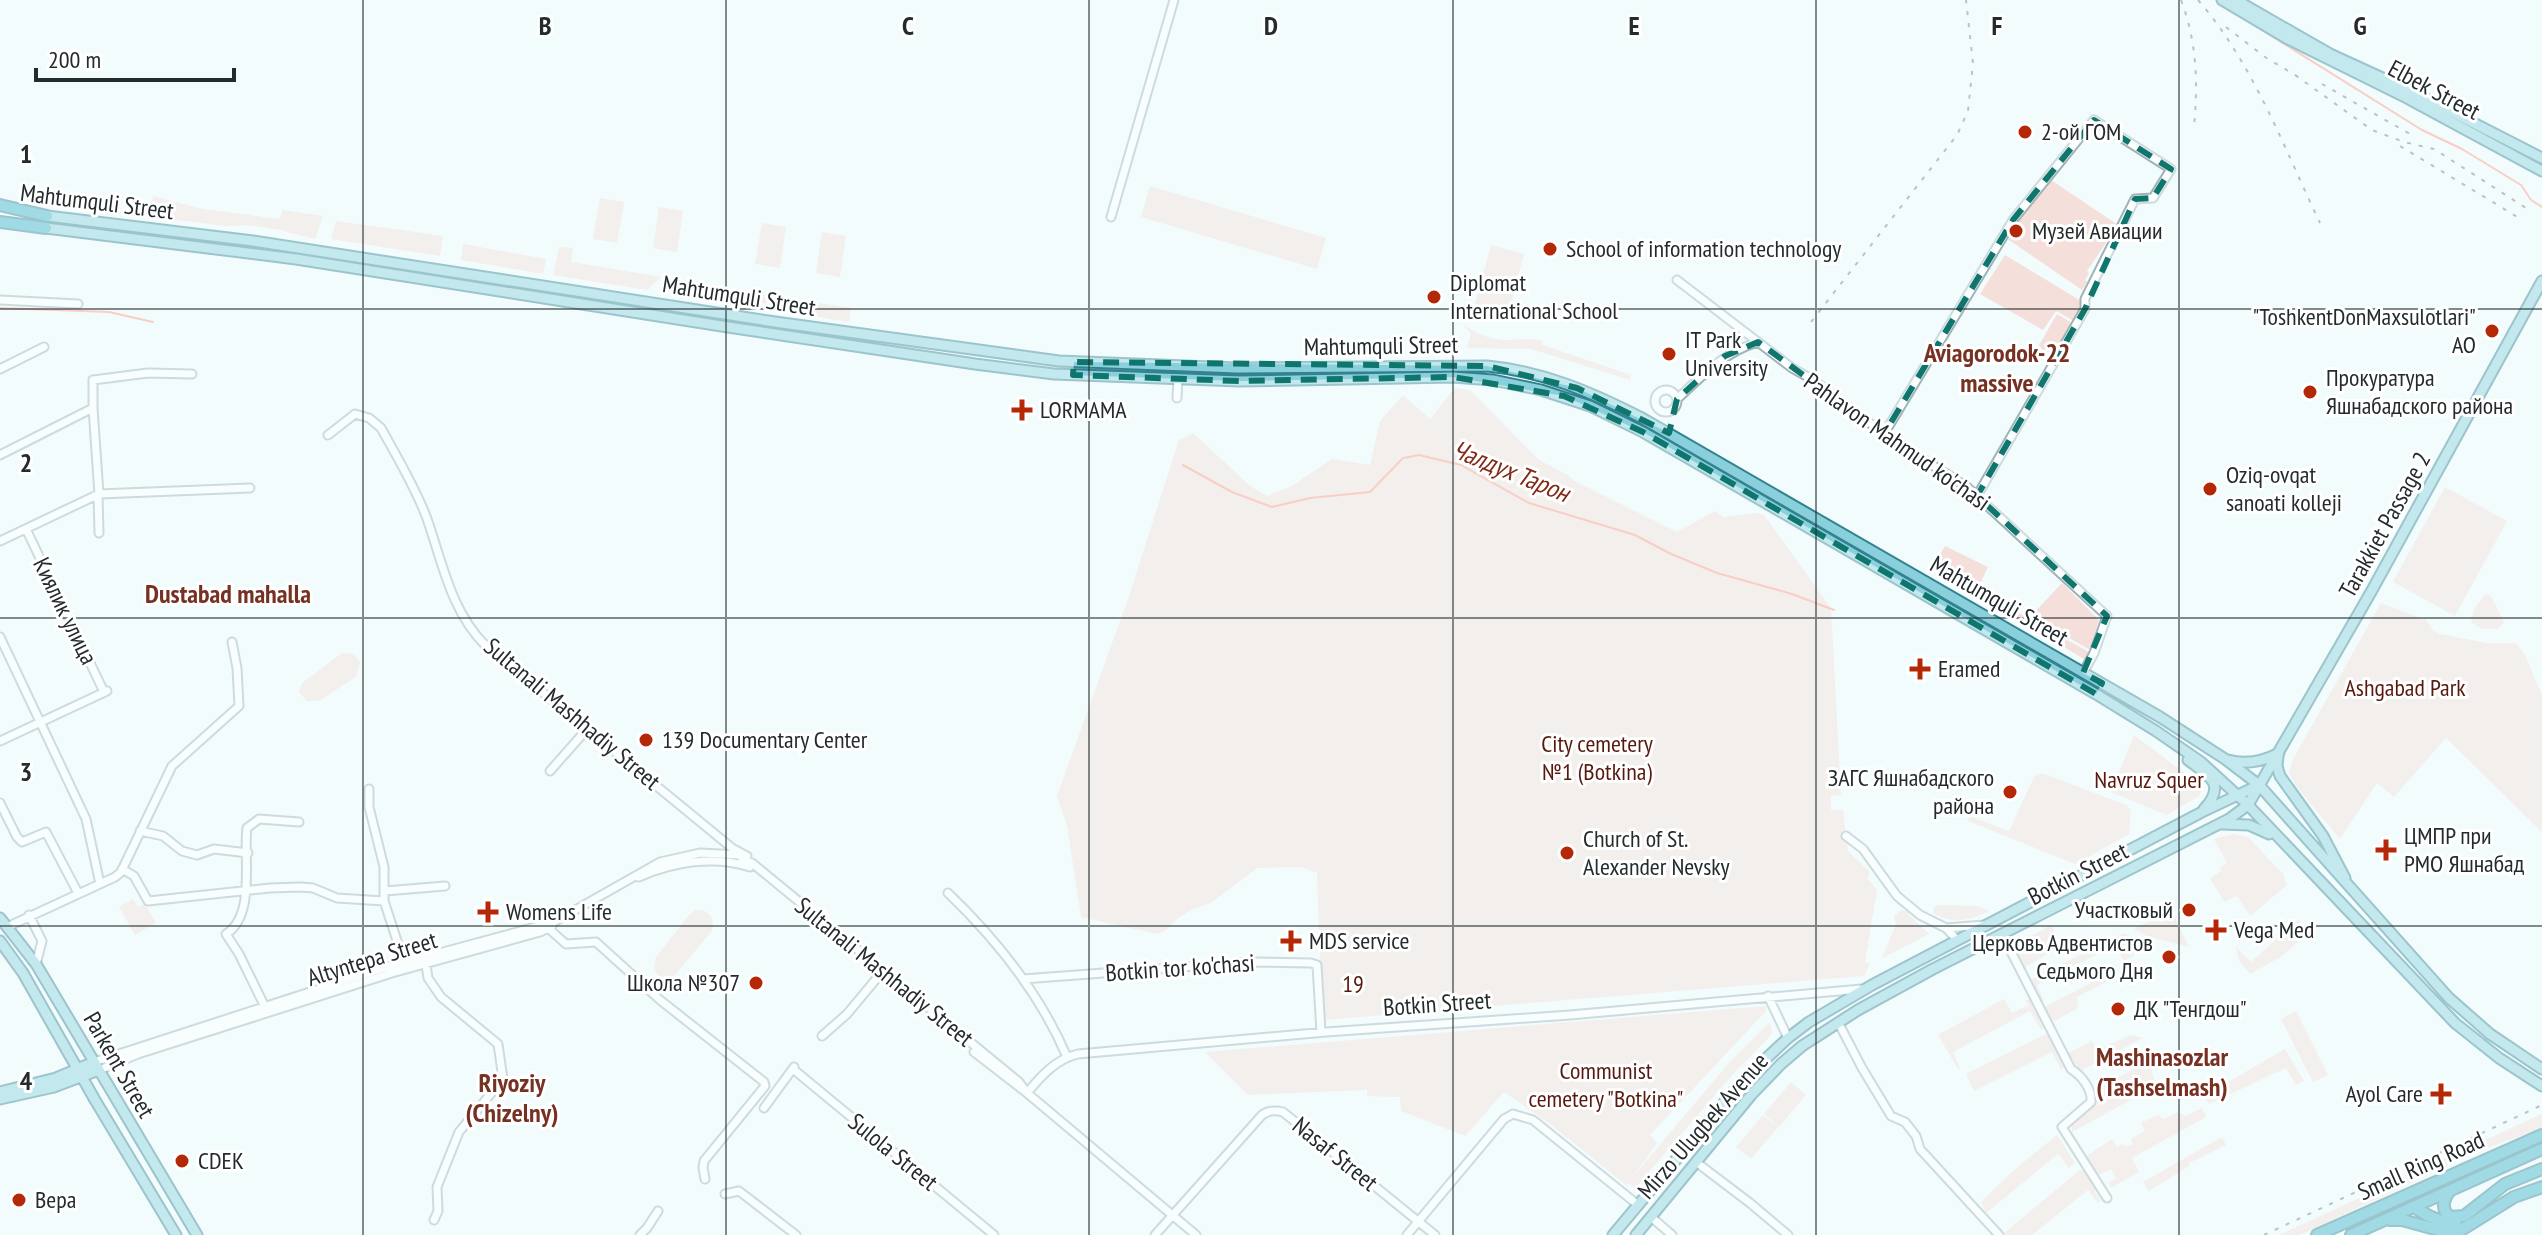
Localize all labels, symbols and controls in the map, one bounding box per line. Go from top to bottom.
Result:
text: B [539,9,552,42]
text: C [902,9,914,42]
text: D [1264,9,1278,42]
text: E [1628,9,1640,42]
text: F [1992,9,2003,42]
text: G [2353,9,2367,42]
scale bar [36,32,234,82]
text: 200 m [48,44,101,75]
street label: Elbek Street [2383,52,2486,127]
place label: 2-ой ГОМ [2041,116,2121,147]
marker: 2-ой ГОМ [2016,123,2034,141]
text: 1 [20,137,32,170]
street label: Mahtumquli Street [19,177,176,226]
place label: Музей Авиации [2032,215,2162,246]
marker: Музей Авиации [2007,222,2025,240]
place label: School of information technology [1566,233,1841,264]
marker: School of information technology [1541,240,1559,258]
place label: Diplomat International School [1450,267,1618,326]
street label: Mahtumquli Street [660,268,818,323]
marker: Diplomat International School [1425,288,1443,306]
place label: "ToshkentDonMaxsulotlari" AO [2253,301,2476,360]
marker: "ToshkentDonMaxsulotlari" AO [2483,322,2501,340]
place label: IT Park University [1685,324,1768,383]
street label: Mahtumquli Street [1304,329,1459,362]
district label: Aviagorodok-22 massive [1923,336,2070,399]
marker: IT Park University [1660,345,1678,363]
place label: Прокуратура Яшнабадского района [2326,362,2513,421]
street label: Pahlavon Mahmud ko'chasi [1798,366,1997,518]
marker: Прокуратура Яшнабадского района [2301,383,2319,401]
place label: LORMAMA [1040,394,1127,425]
marker: LORMAMA [1011,399,1033,421]
water label: Чалдух Тарон [1448,432,1577,510]
text: 2 [20,446,32,479]
street label: Tarakkiet Passage 2 [2332,447,2437,603]
place label: Oziq-ovqat sanoati kolleji [2226,459,2342,518]
marker: Oziq-ovqat sanoati kolleji [2201,480,2219,498]
street label: Mahtumquli Street [1925,549,2074,653]
street label: Киялик улица [26,552,105,669]
district label: Dustabad mahalla [145,577,311,610]
street label: Sultanali Mashhadiy Street [478,631,667,797]
place label: Eramed [1938,653,2000,684]
marker: Eramed [1909,658,1931,680]
park label: Ashgabad Park [2344,672,2466,703]
place label: 139 Documentary Center [662,724,868,755]
park label: City cemetery №1 (Botkina) [1541,728,1653,787]
marker: 139 Documentary Center [637,731,655,749]
text: 3 [20,755,32,788]
place label: ЗАГС Яшнабадского района [1828,762,1994,821]
park label: Navruz Squer [2094,764,2204,795]
marker: ЗАГС Яшнабадского района [2001,783,2019,801]
place label: ЦМПР при РМО Яшнабад [2404,820,2525,879]
place label: Church of St. Alexander Nevsky [1583,823,1730,882]
street label: Botkin Street [2023,835,2133,912]
marker: ЦМПР при РМО Яшнабад [2375,839,2397,861]
marker: Church of St. Alexander Nevsky [1558,844,1576,862]
street label: Sultаnali Mashhadiy Street [789,890,980,1053]
place label: Участковый [2075,894,2173,925]
place label: Womens Life [506,896,612,927]
marker: Womens Life [477,901,499,923]
marker: Участковый [2180,901,2198,919]
place label: Vega Med [2233,914,2314,945]
marker: Vega Med [2205,919,2227,941]
street label: Altyntepa Street [303,924,441,993]
place label: MDS service [1309,925,1409,956]
place label: Церковь Адвентистов Седьмого Дня [1972,927,2153,986]
marker: MDS service [1280,930,1302,952]
street label: Botkin tor ko'chasi [1104,947,1256,988]
marker: Церковь Адвентистов Седьмого Дня [2160,948,2178,966]
place label: Школа №307 [627,967,740,998]
park label: 19 [1342,968,1364,999]
marker: Школа №307 [747,974,765,992]
street label: Botkin Street [1382,984,1492,1023]
place label: ДК "Тенгдош" [2134,993,2247,1024]
marker: ДК "Тенгдош" [2109,1000,2127,1018]
street label: Parkent Street [77,1006,162,1124]
district label: Mashinasozlar (Tashselmash) [2096,1040,2228,1103]
street label: Mirzo Ulugbek Avenue [1631,1046,1775,1205]
park label: Communist cemetery "Botkina" [1529,1055,1683,1114]
text: 4 [20,1064,33,1097]
district label: Riyoziy (Chizelny) [466,1066,558,1129]
place label: Ayol Care [2346,1078,2423,1109]
marker: Ayol Care [2430,1083,2452,1105]
street label: Sulola Street [842,1106,945,1197]
street label: Nasaf Street [1286,1110,1385,1198]
street label: Small Ring Road [2353,1124,2489,1207]
place label: CDEK [198,1145,244,1176]
marker: CDEK [173,1152,191,1170]
place label: Вера [35,1184,76,1215]
marker: Вера [10,1191,28,1209]

